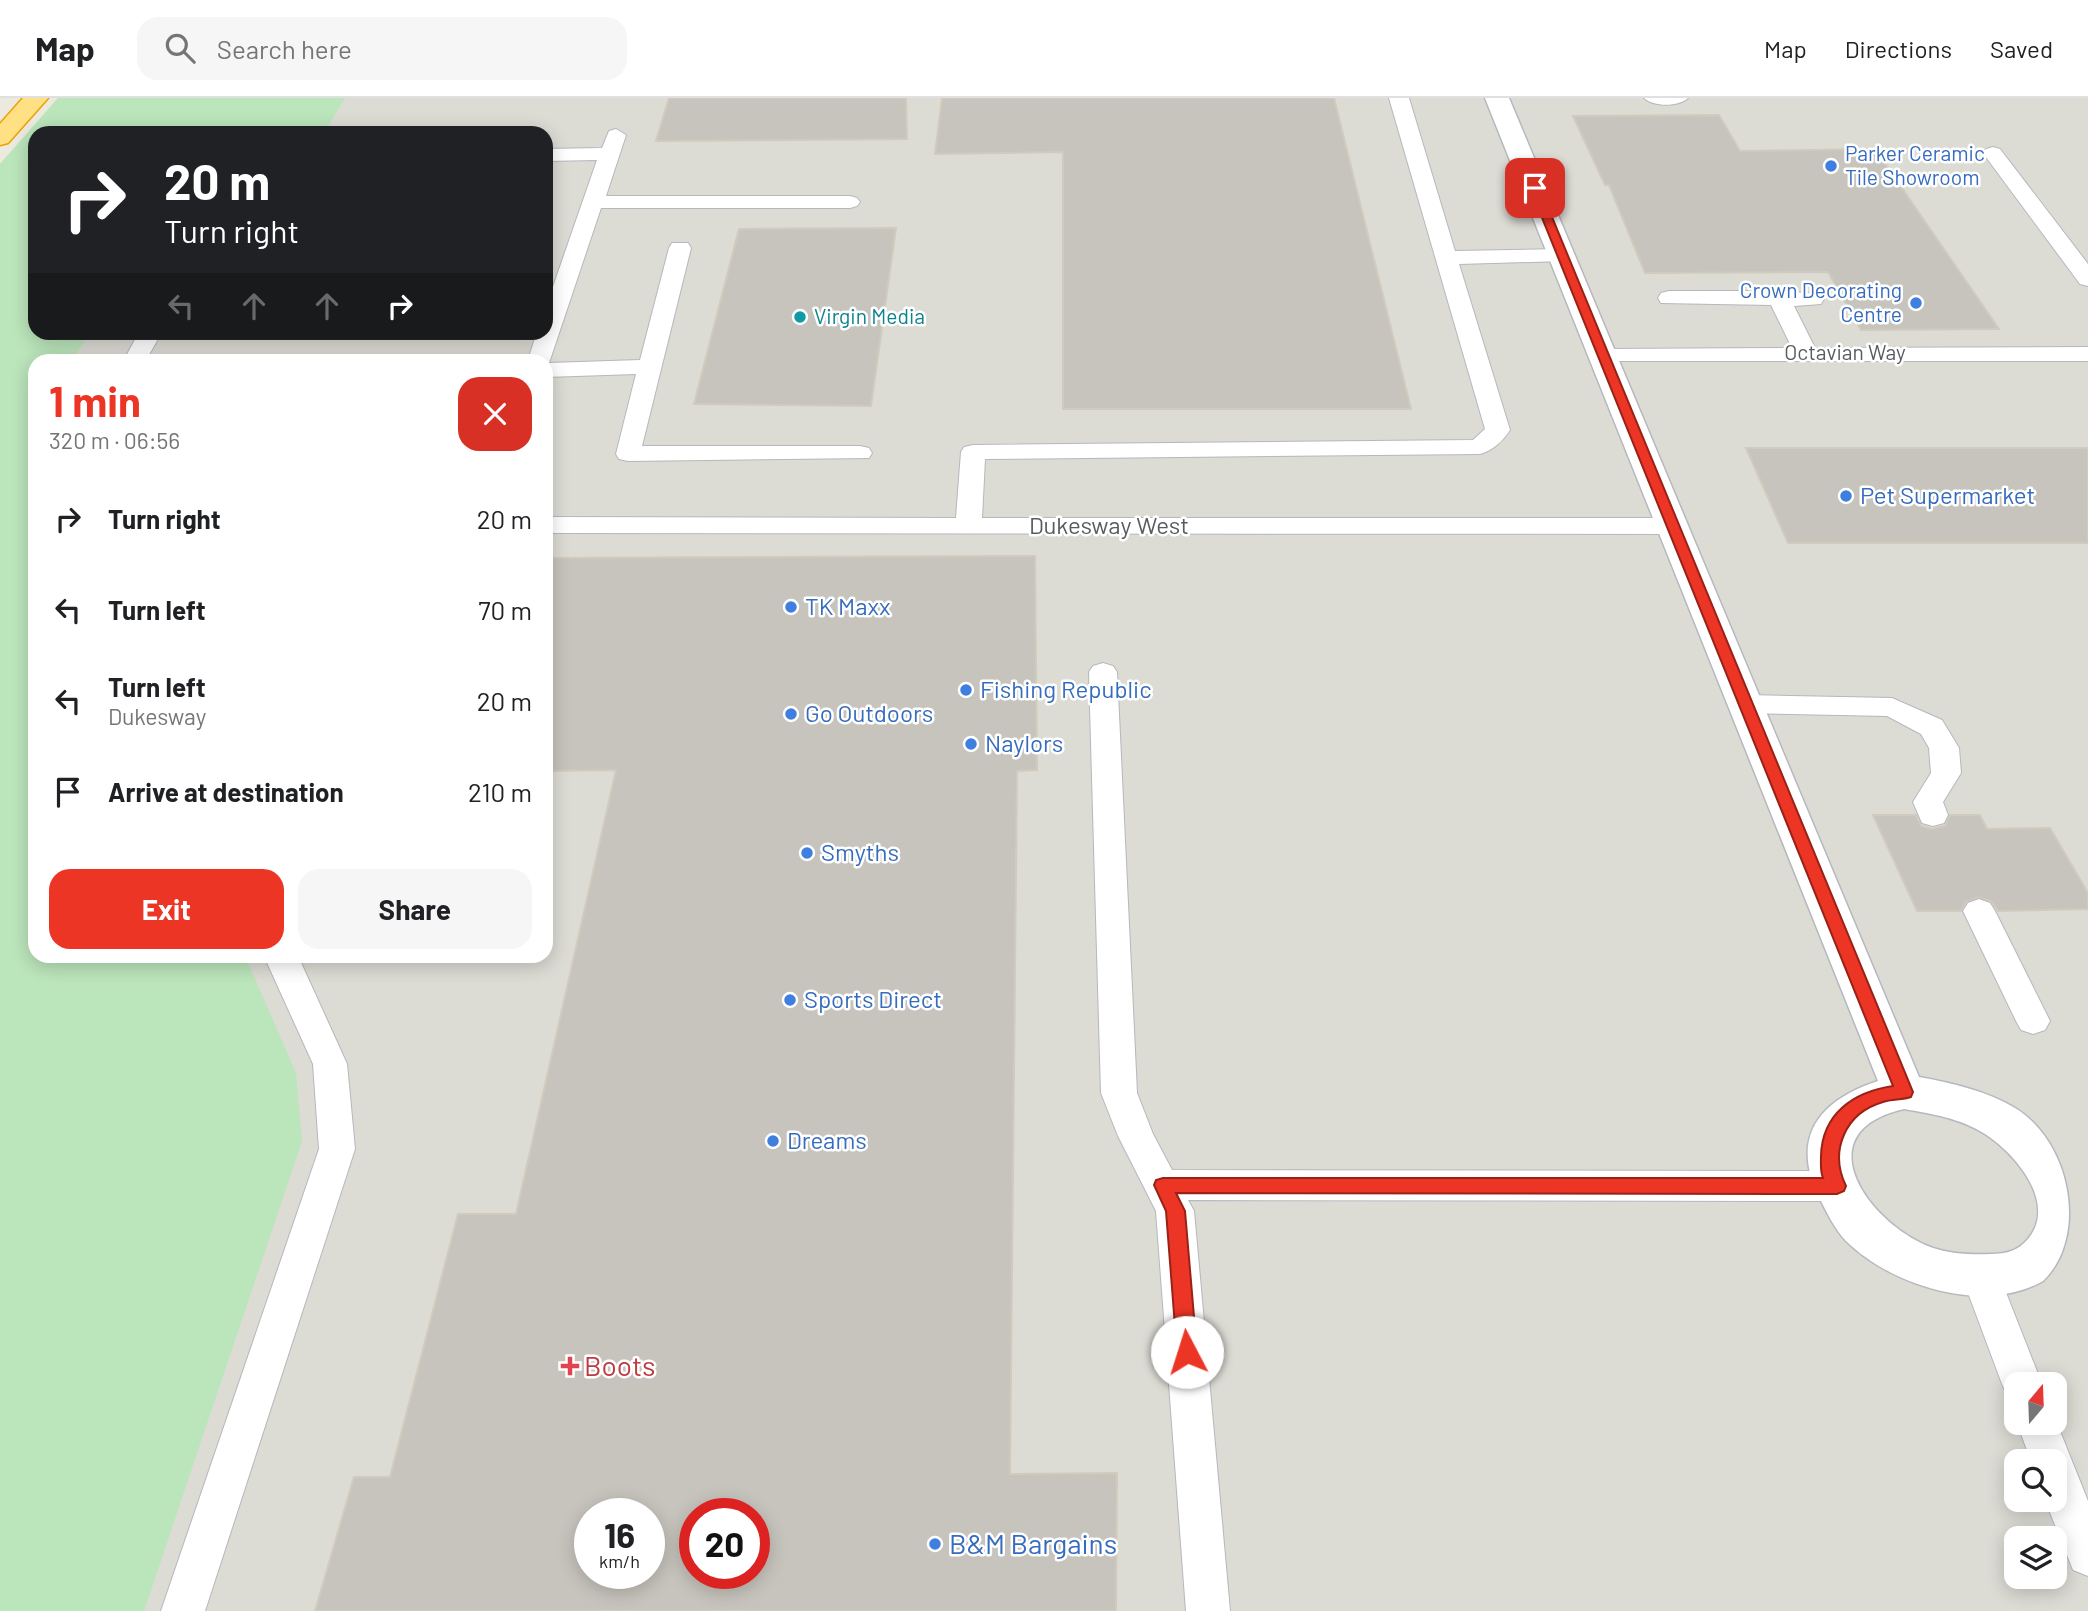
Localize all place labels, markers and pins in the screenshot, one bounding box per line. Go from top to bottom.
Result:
place label: Parker Ceramic Tile Showroom [1845,140,1985,189]
pin [1505,158,1565,218]
marker: Parker Ceramic Tile Showroom [1823,158,1839,174]
place label: Crown Decorating Centre [1740,277,1902,326]
marker: Crown Decorating Centre [1908,295,1924,311]
place label: Virgin Media [814,303,925,328]
marker: Virgin Media [792,309,808,325]
place label: Pet Supermarket [1860,480,2035,509]
marker: Pet Supermarket [1838,488,1854,504]
place label: TK Maxx [805,591,890,620]
marker: TK Maxx [783,599,799,615]
place label: Fishing Republic [980,674,1152,703]
marker: Fishing Republic [958,682,974,698]
place label: Go Outdoors [805,698,933,727]
marker: Go Outdoors [783,706,799,722]
place label: Naylors [985,728,1063,757]
marker: Naylors [963,736,979,752]
place label: Smyths [821,837,899,866]
marker: Smyths [799,845,815,861]
place label: Sports Direct [804,984,942,1013]
marker: Sports Direct [782,992,798,1008]
place label: Dreams [787,1125,867,1154]
marker: Dreams [765,1133,781,1149]
place label: Boots [584,1348,656,1382]
marker: Boots [562,1358,578,1374]
place label: B&M Bargains [949,1526,1117,1560]
marker: B&M Bargains [927,1536,943,1552]

